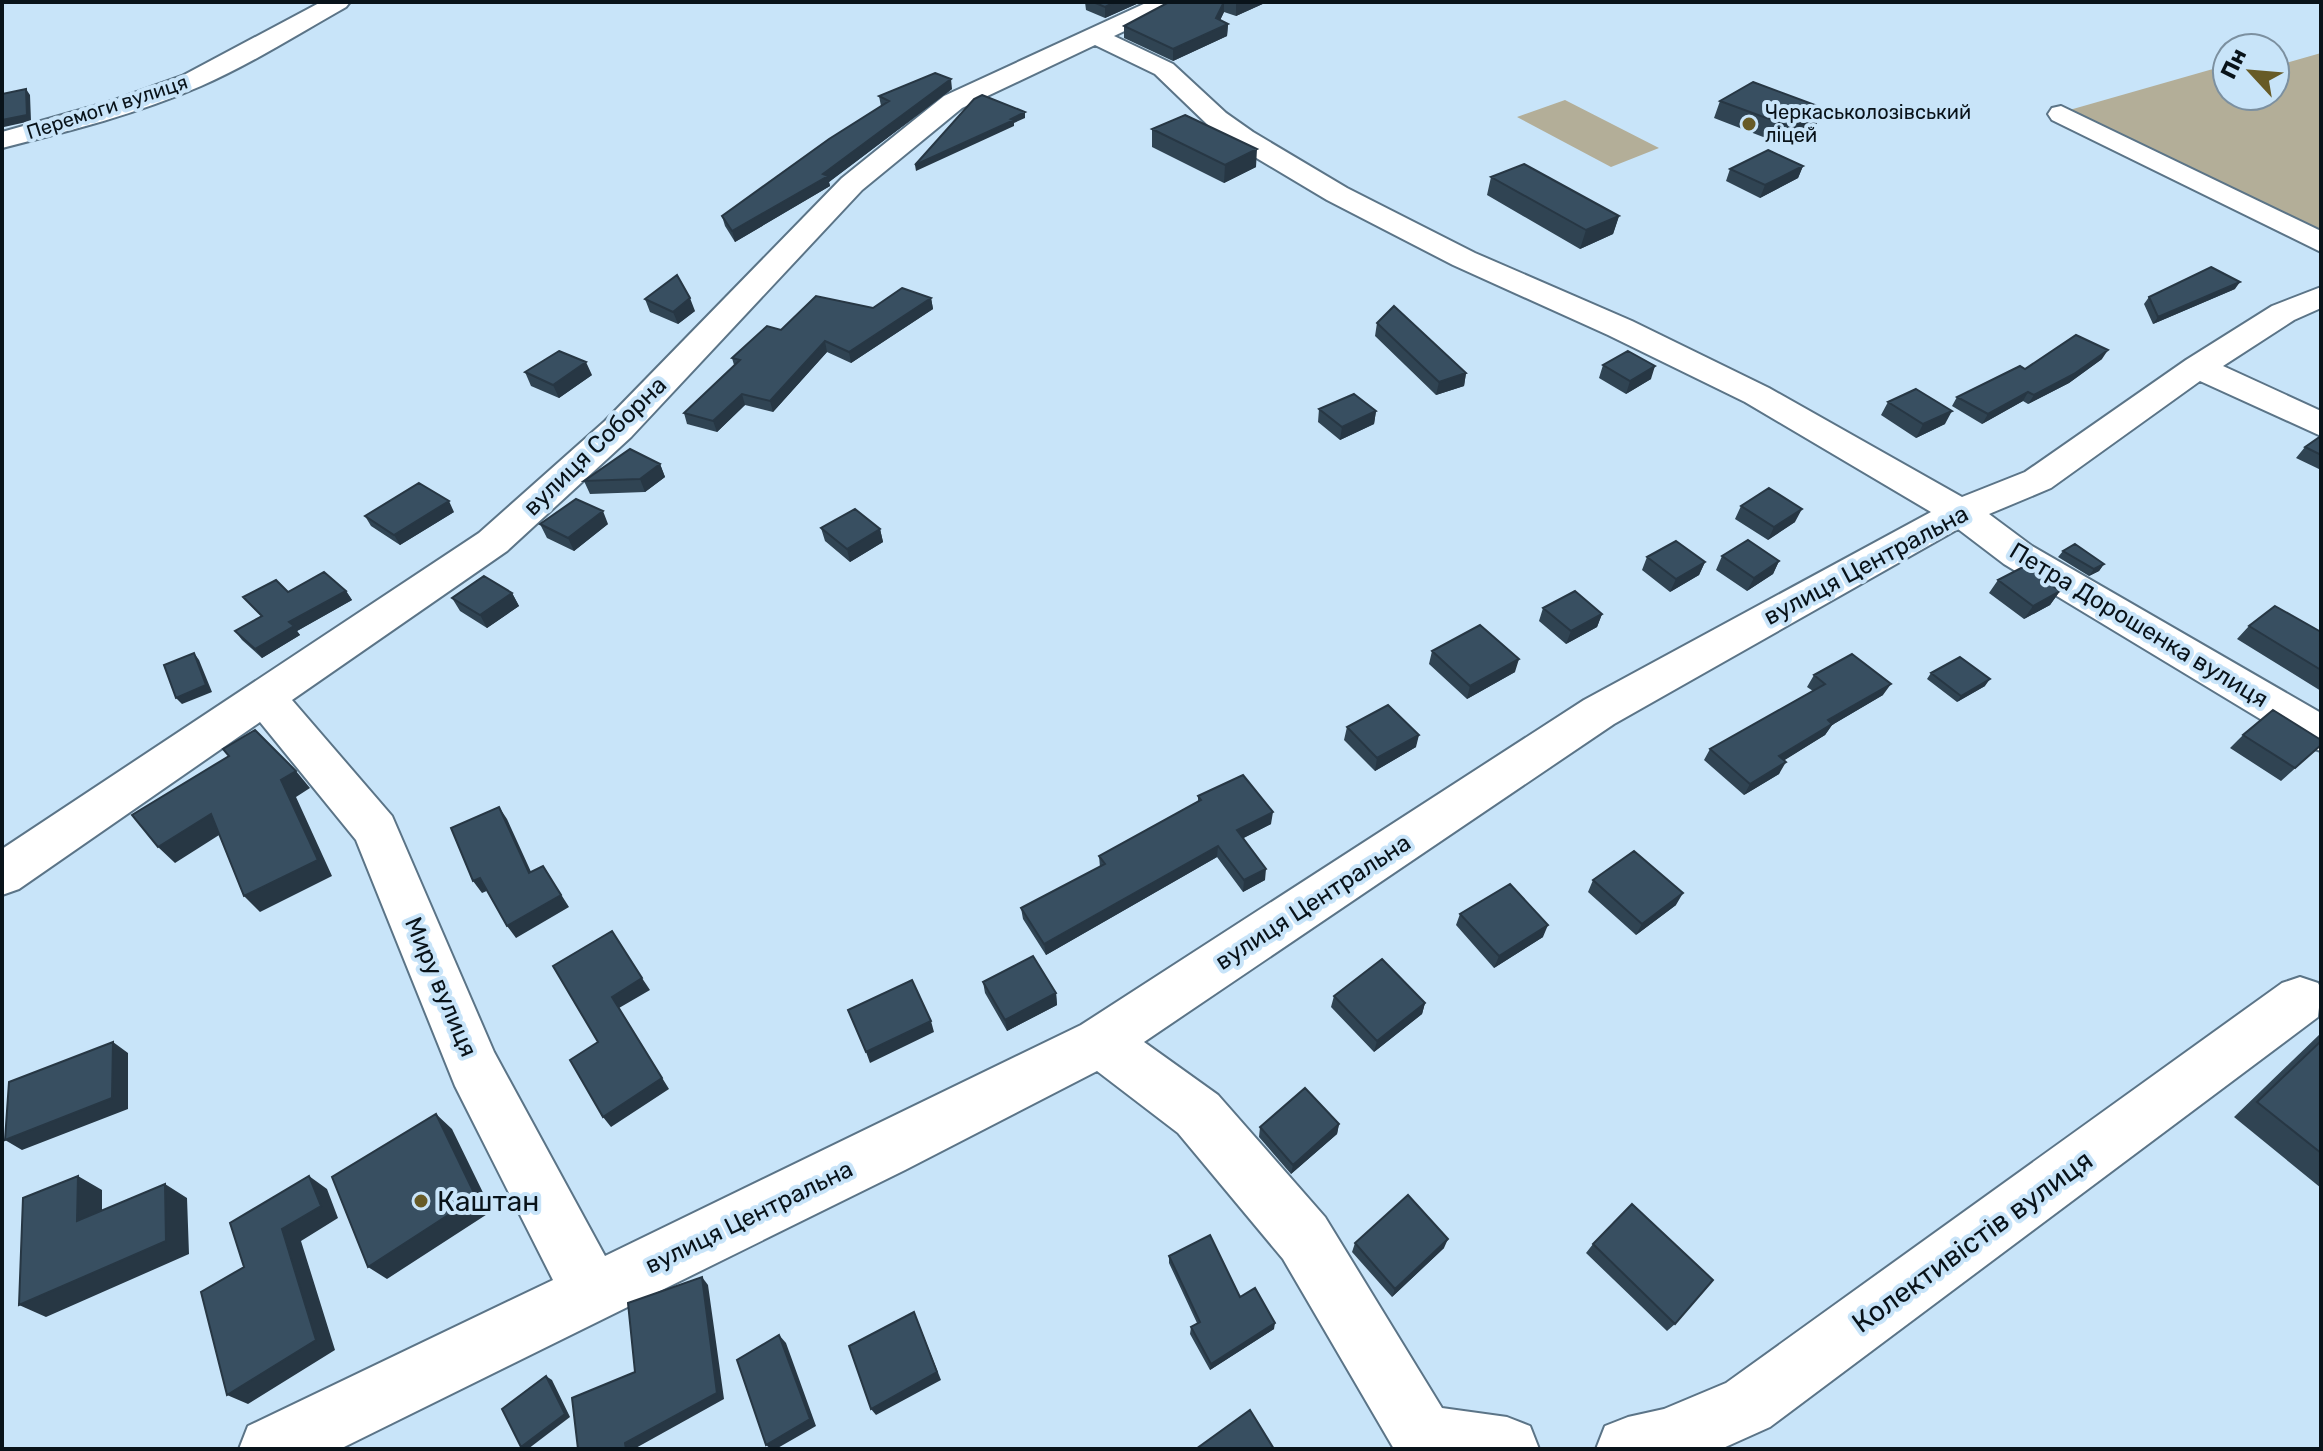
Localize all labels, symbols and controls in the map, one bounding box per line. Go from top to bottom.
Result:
north arrow [2211,32,2291,112]
text: Пн [2215,44,2252,83]
street label: Перемоги вулиця [23,70,191,144]
place label: Черкаськолозівський ліцей [1765,100,1971,147]
marker: Черкаськолозівський ліцей [1740,115,1758,133]
street label: вулиця Соборна [518,371,672,521]
street label: вулиця Центральна [1759,499,1973,631]
street label: Петра Дорошенка вулиця [2005,537,2273,713]
street label: вулиця Центральна [1210,828,1416,976]
street label: Миру вулиця [399,913,483,1061]
street label: Колективістів вулиця [1846,1143,2099,1340]
street label: вулиця Центральна [641,1155,857,1279]
place label: Каштан [437,1185,539,1218]
marker: Каштан [412,1192,430,1210]

